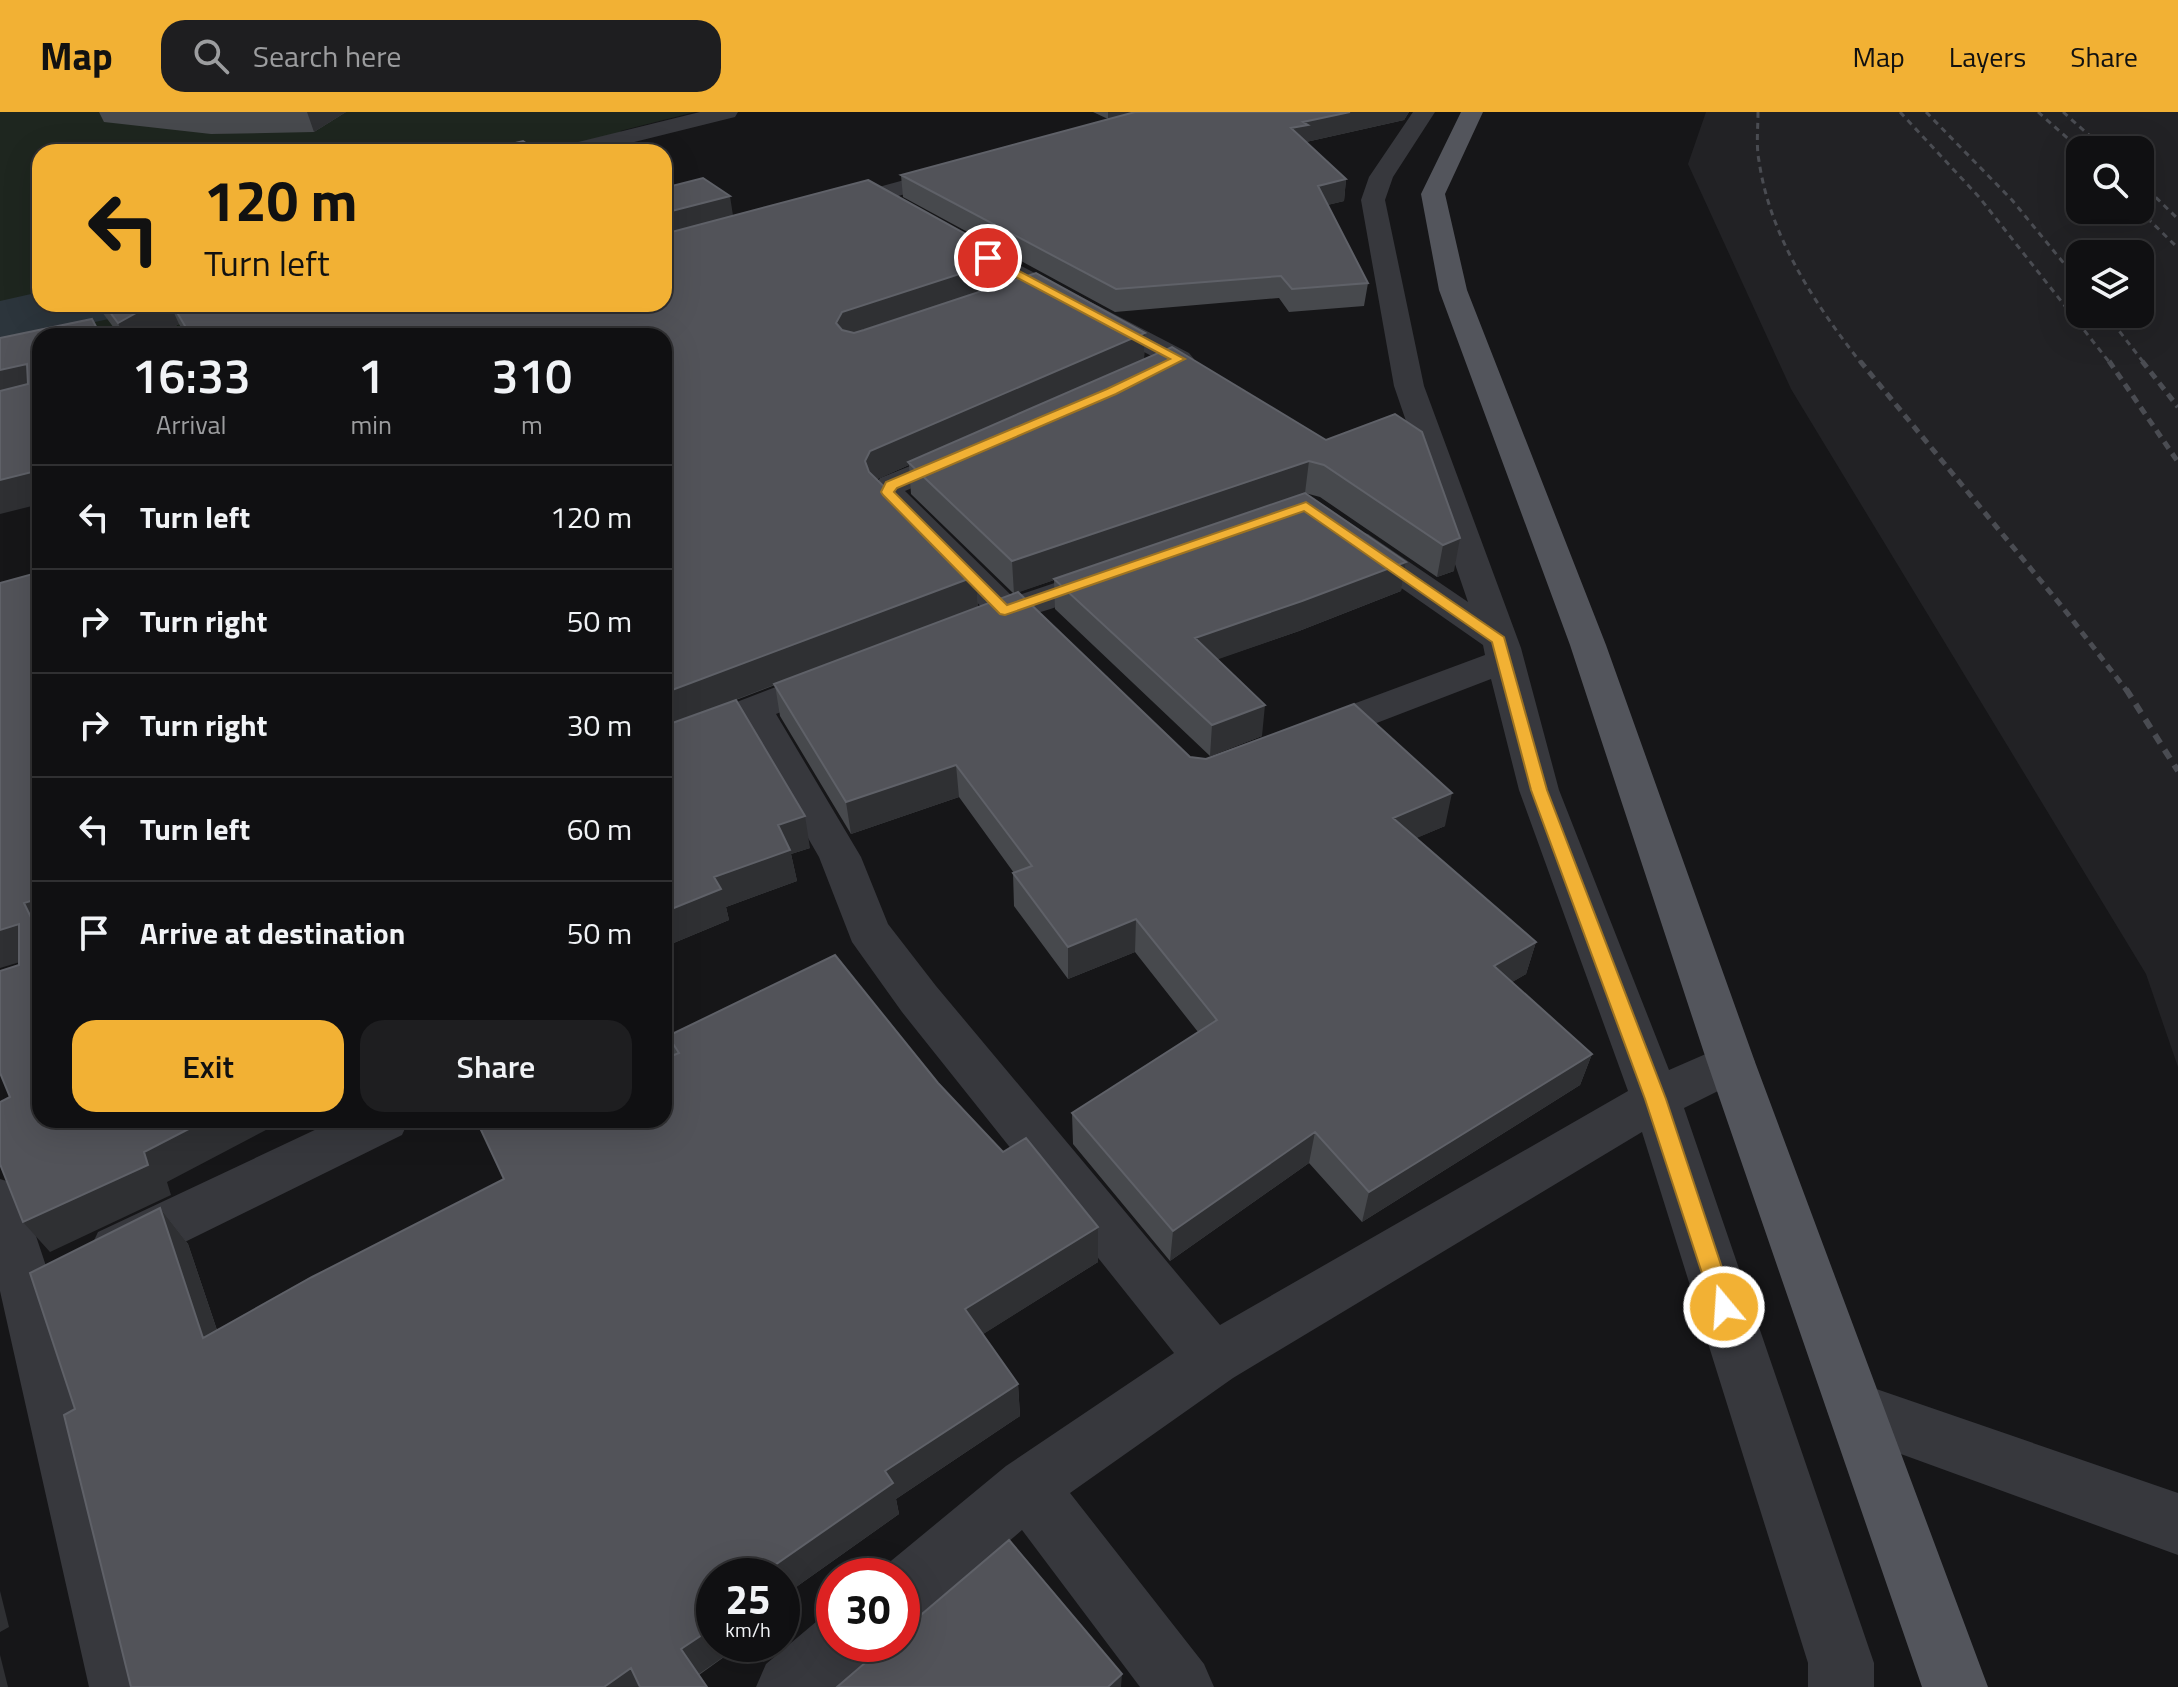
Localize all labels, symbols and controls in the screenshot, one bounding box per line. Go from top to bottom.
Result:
search box [161,20,721,92]
text: Map [40,27,113,85]
text: Search here [253,33,402,79]
icon: search [189,34,233,78]
text: Map [1852,35,1905,78]
text: Layers [1949,35,2026,78]
text: Share [2070,35,2138,78]
map controls [2066,136,2154,328]
button: search [2066,136,2154,224]
text: 120 m [204,158,357,243]
icon: left [72,176,176,280]
pin [954,224,1022,292]
text: Turn left [204,235,330,290]
icon: arrive [966,236,1010,280]
button: layers [2066,240,2154,328]
text: 16:33 [132,339,251,412]
text: 1 [358,339,385,412]
text: 310 [492,339,572,412]
text: Arrival [156,405,226,444]
text: min [350,405,392,444]
text: m [521,405,543,444]
text: Turn left [140,494,250,540]
text: 120 m [550,494,632,540]
icon: left [72,495,116,539]
text: Turn right [140,598,268,644]
text: 50 m [567,598,632,644]
icon: right [72,599,116,643]
text: Turn right [140,702,268,748]
text: 30 m [567,702,632,748]
icon: right [72,703,116,747]
text: Turn left [140,806,250,852]
text: 60 m [567,806,632,852]
icon: left [72,807,116,851]
text: Arrive at destination [140,910,405,956]
text: 50 m [567,910,632,956]
icon: arrive [72,911,116,955]
button: Exit [72,1020,344,1112]
button: Share [360,1020,632,1112]
position arrow [1682,1265,1766,1349]
speed limit sign: 30 [816,1558,920,1662]
text: 25 [726,1569,770,1630]
text: km/h [725,1614,771,1645]

